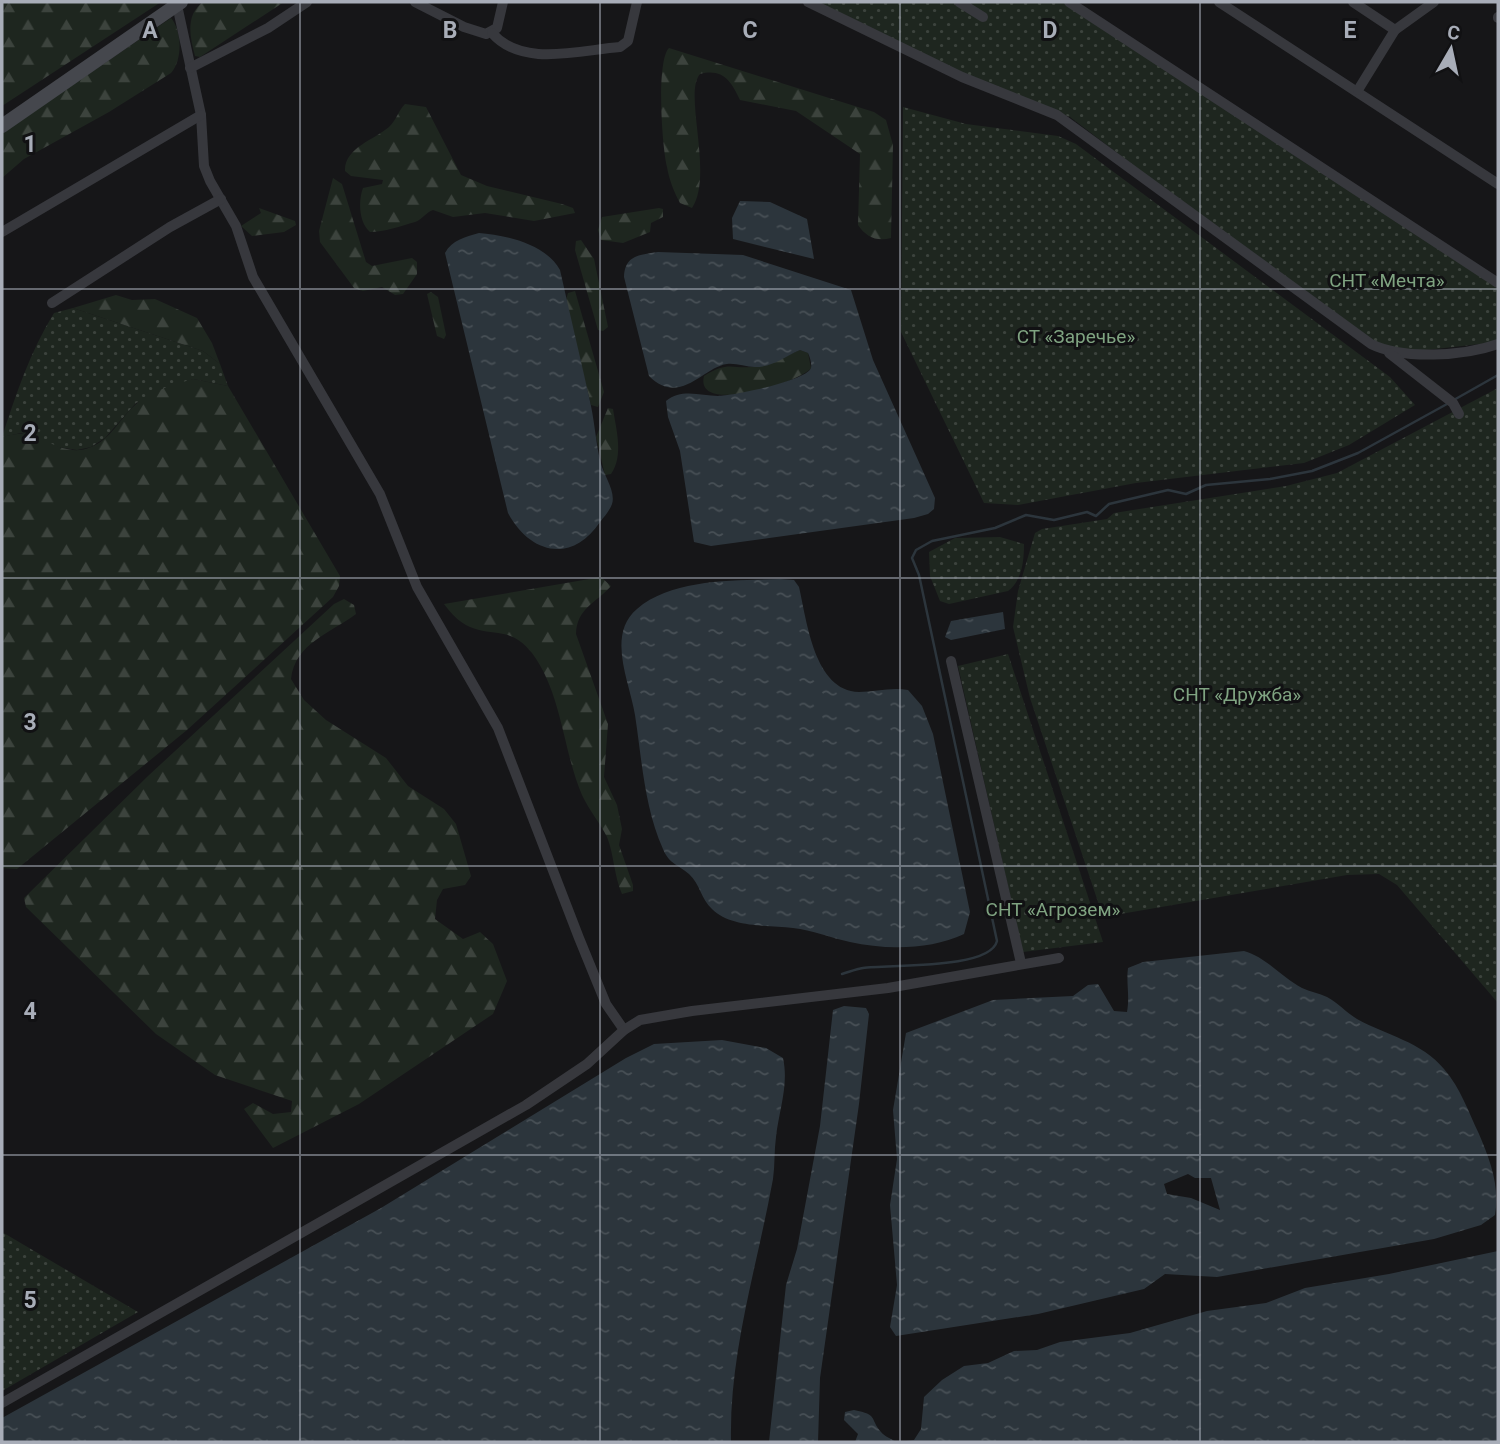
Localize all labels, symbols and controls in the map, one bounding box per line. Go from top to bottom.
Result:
north arrow [1416,14,1486,84]
text: A [142,17,158,44]
text: B [443,17,457,44]
text: C [742,17,758,44]
text: D [1043,17,1057,44]
text: E [1344,17,1357,44]
text: С [1446,20,1462,45]
text: 1 [23,131,37,158]
park label: СНТ «Мечта» [1329,269,1445,292]
park label: СТ «Заречье» [1017,325,1135,348]
text: 2 [23,420,37,447]
park label: СНТ «Дружба» [1173,683,1301,706]
text: 3 [23,709,37,736]
park label: СНТ «Агрозем» [986,898,1121,921]
text: 4 [23,998,37,1025]
text: 5 [23,1287,37,1314]

